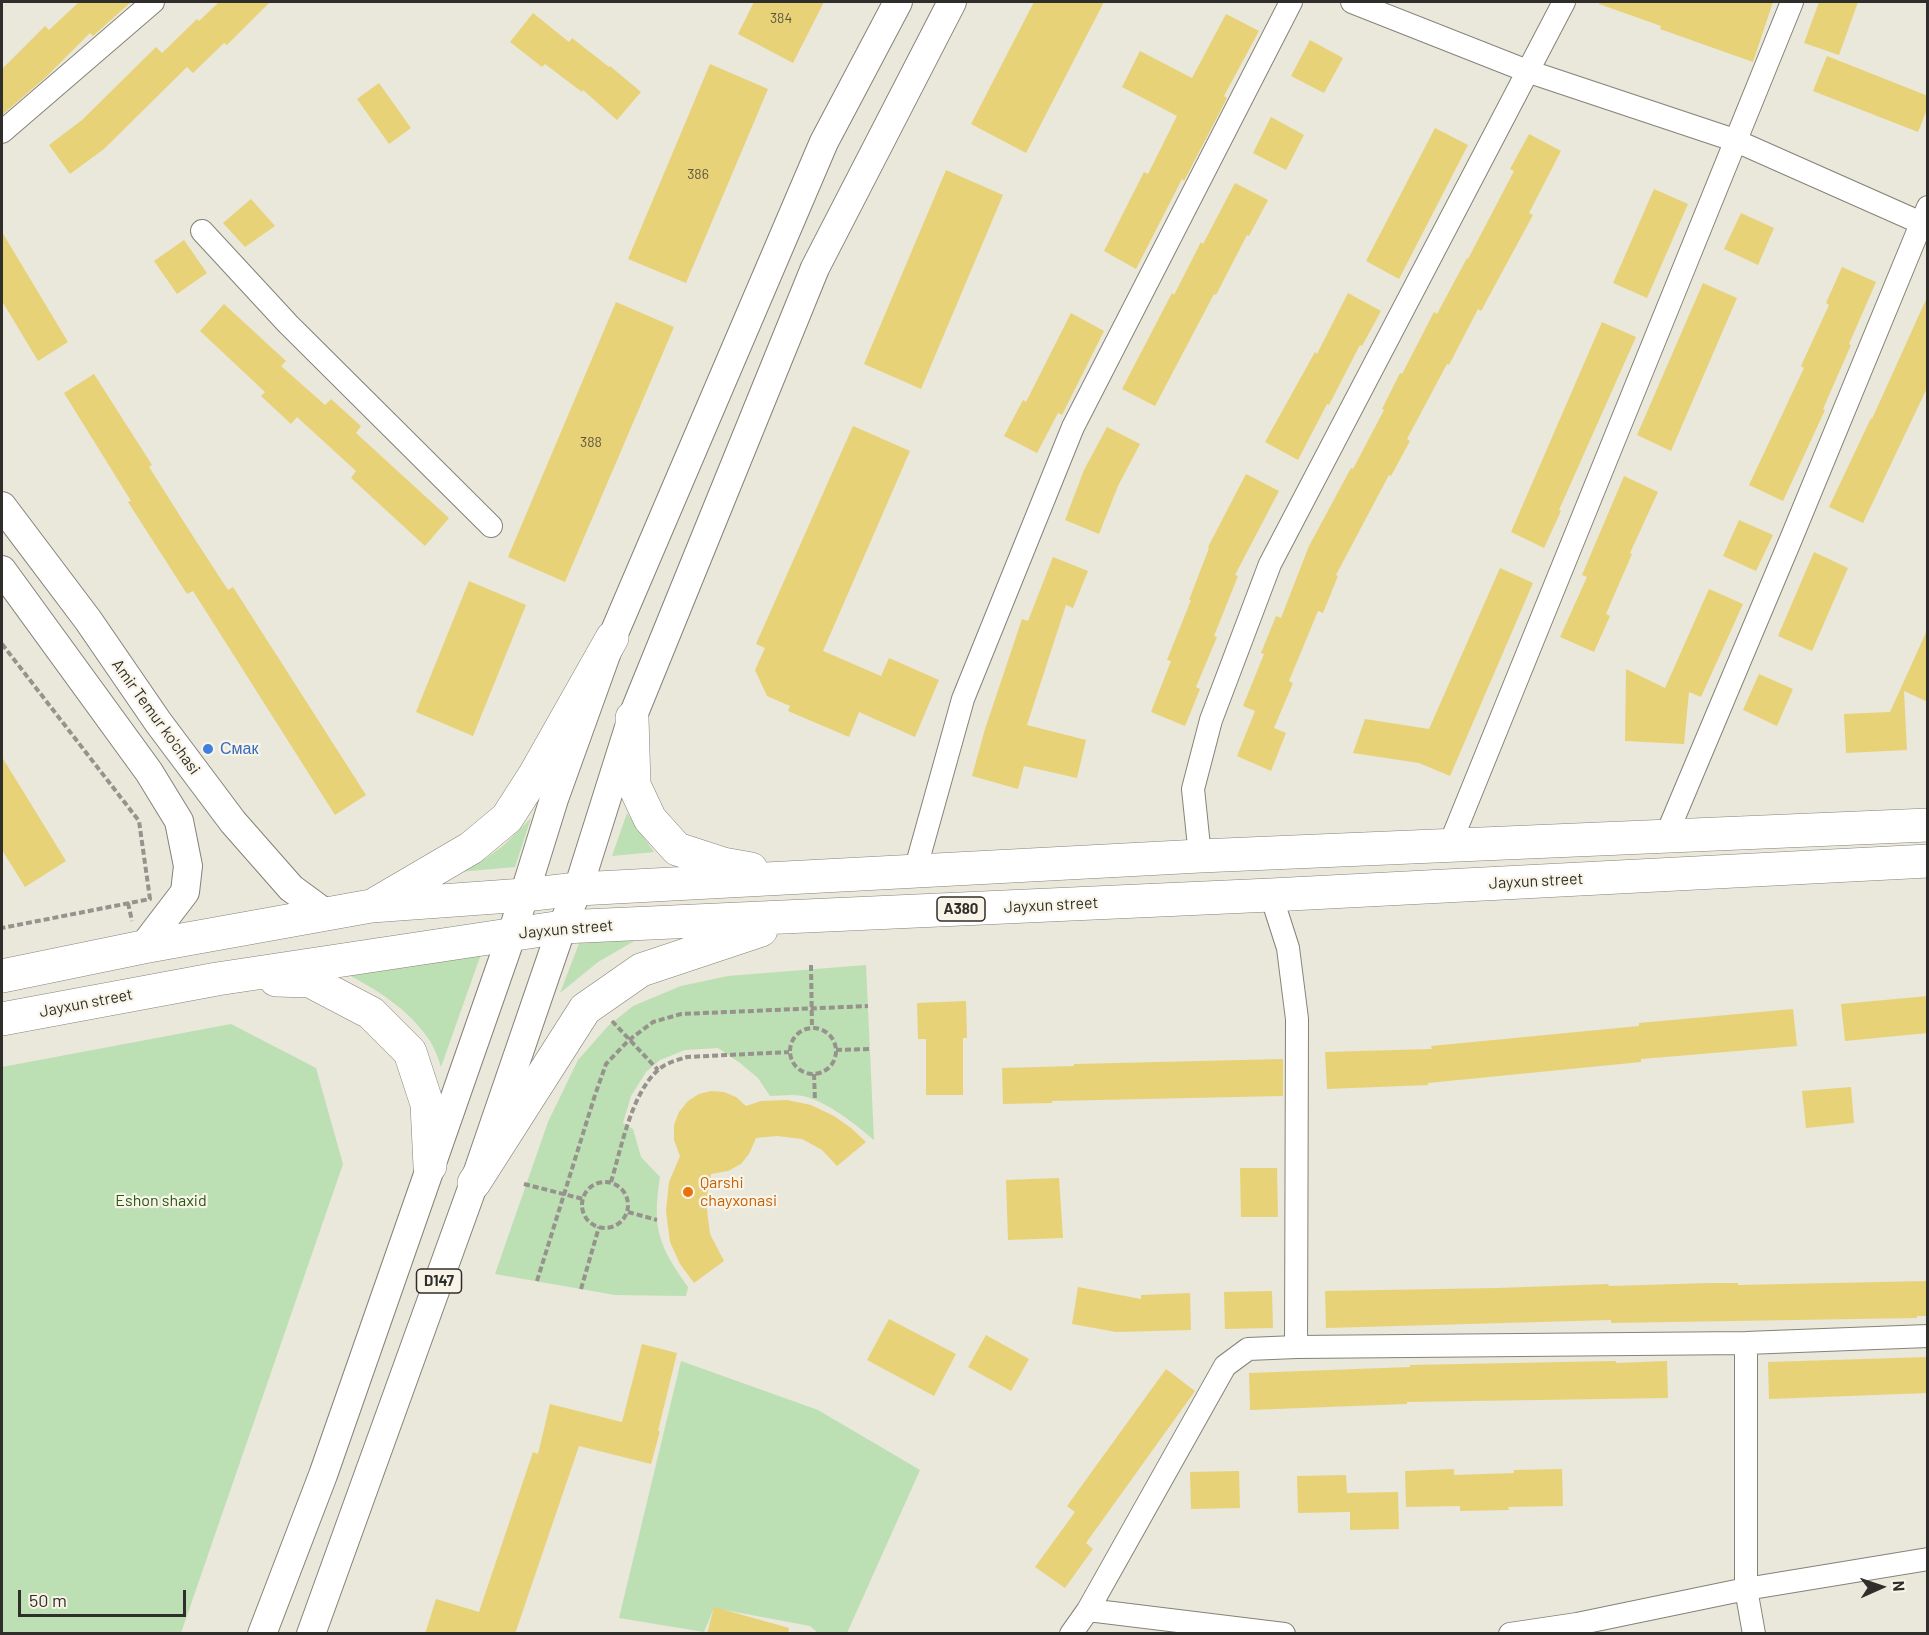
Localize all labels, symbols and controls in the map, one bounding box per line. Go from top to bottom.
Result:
house number: 384 [770,10,792,26]
house number: 386 [687,166,709,182]
house number: 388 [580,434,602,450]
street label: Amir Temur ko'chasi [108,656,204,778]
place label: Смак [220,739,258,759]
marker: Смак [201,742,215,756]
street label: Jayxun street [1488,869,1584,893]
street label: Jayxun street [1003,893,1099,917]
road number: A380 [937,897,985,921]
street label: Jayxun street [518,915,614,943]
street label: Jayxun street [38,985,134,1021]
place label: Qarshi chayxonasi [700,1173,777,1211]
marker: Qarshi chayxonasi [681,1185,695,1199]
park label: Eshon shaxid [115,1191,207,1211]
road number: D147 [416,1269,462,1293]
north arrow [1851,1557,1911,1617]
scale bar [21,1578,189,1616]
text: N [1890,1580,1909,1592]
text: 50 m [29,1589,67,1611]

